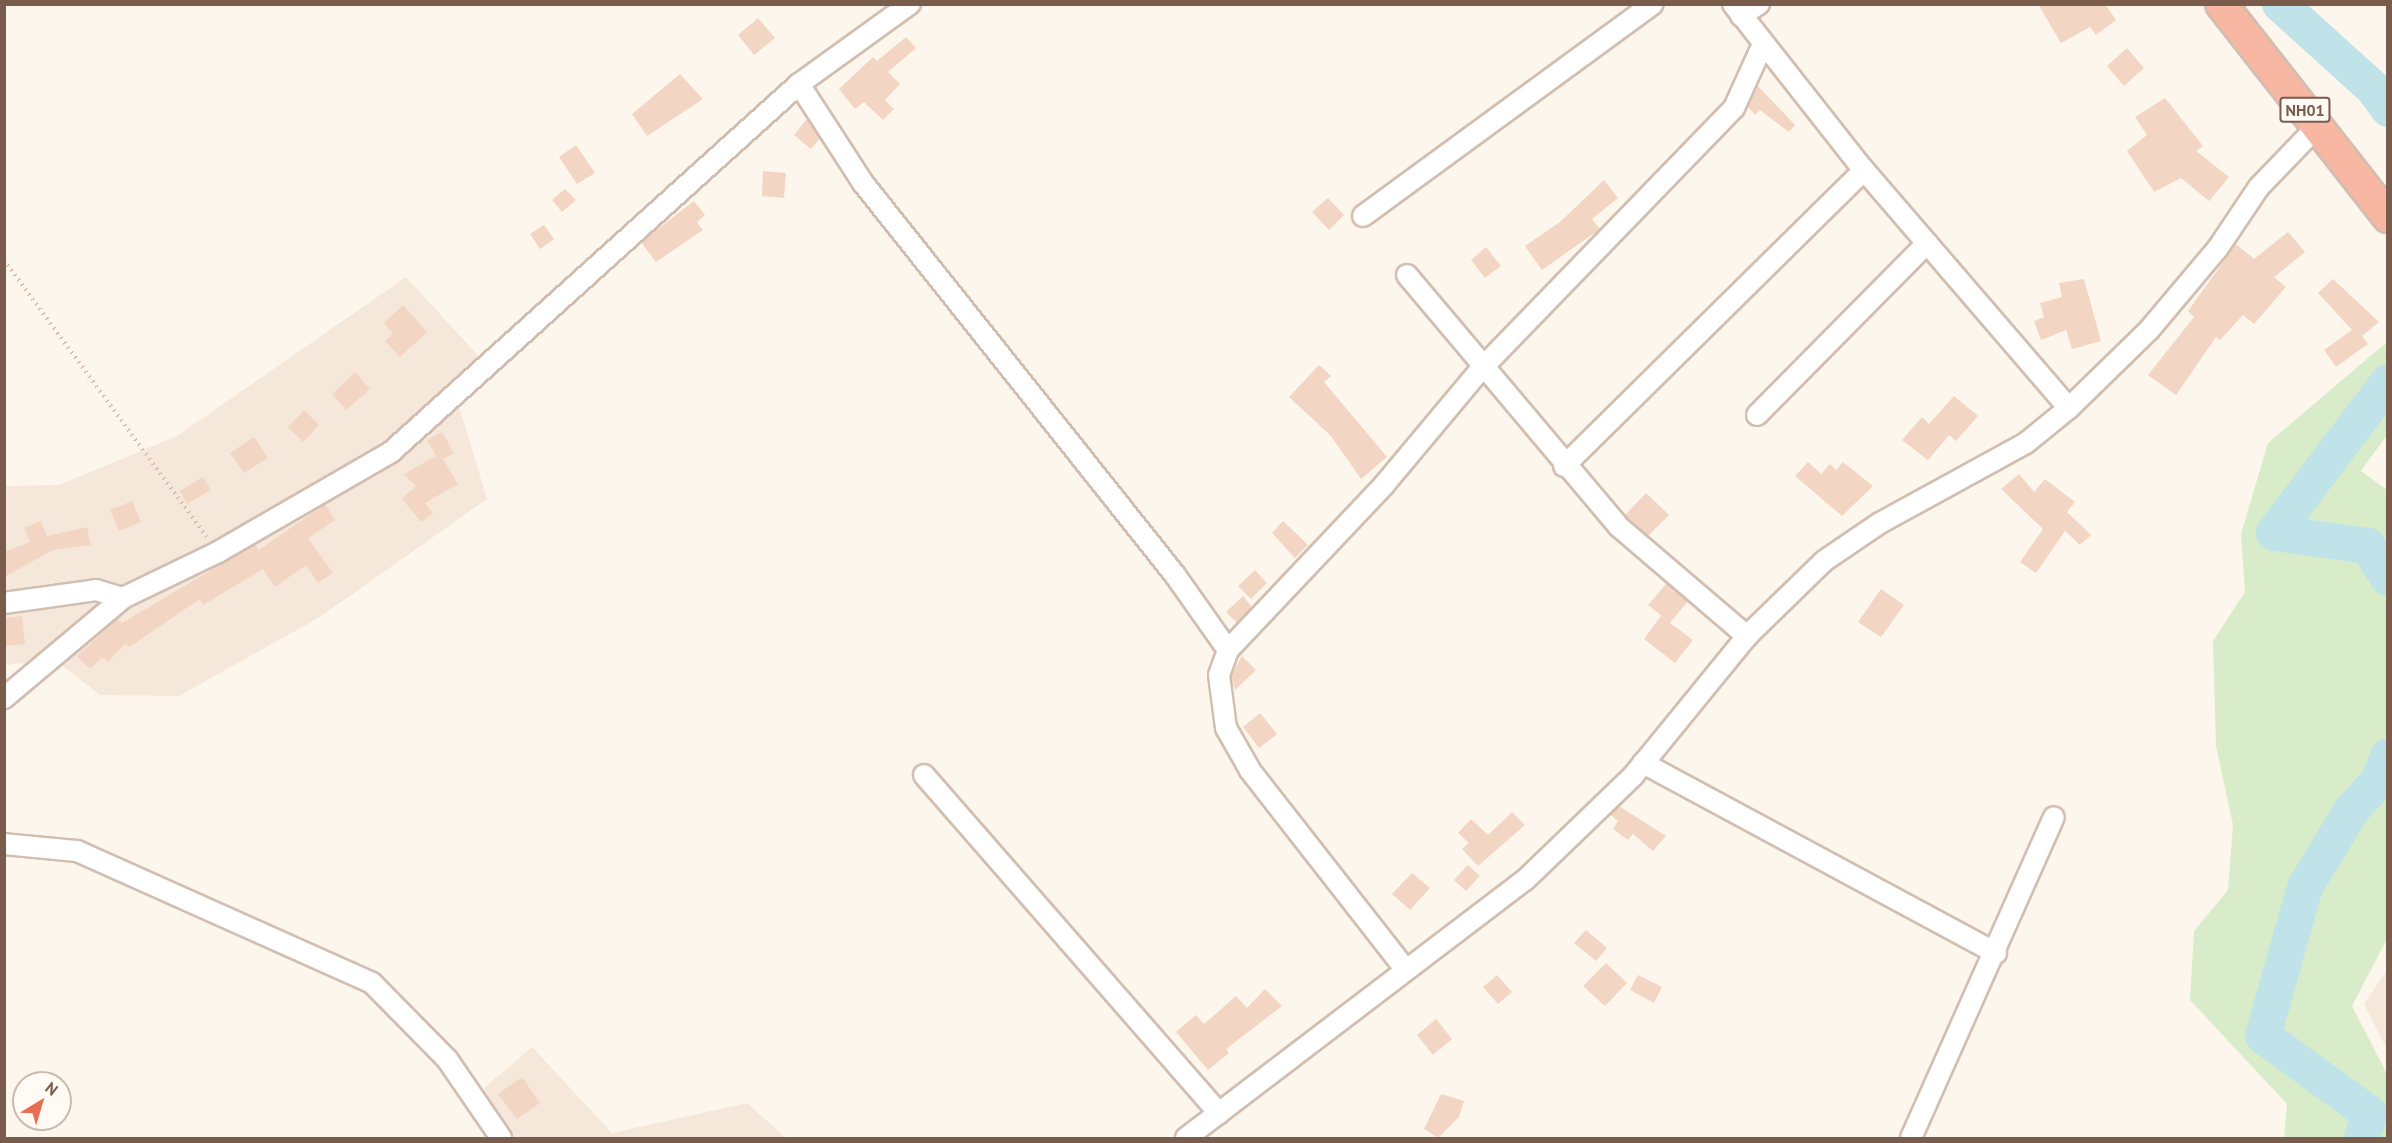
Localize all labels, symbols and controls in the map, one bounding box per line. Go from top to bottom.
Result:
road number: NH01 [2278,97,2332,123]
north arrow [12,1071,72,1131]
text: N [42,1077,62,1100]

